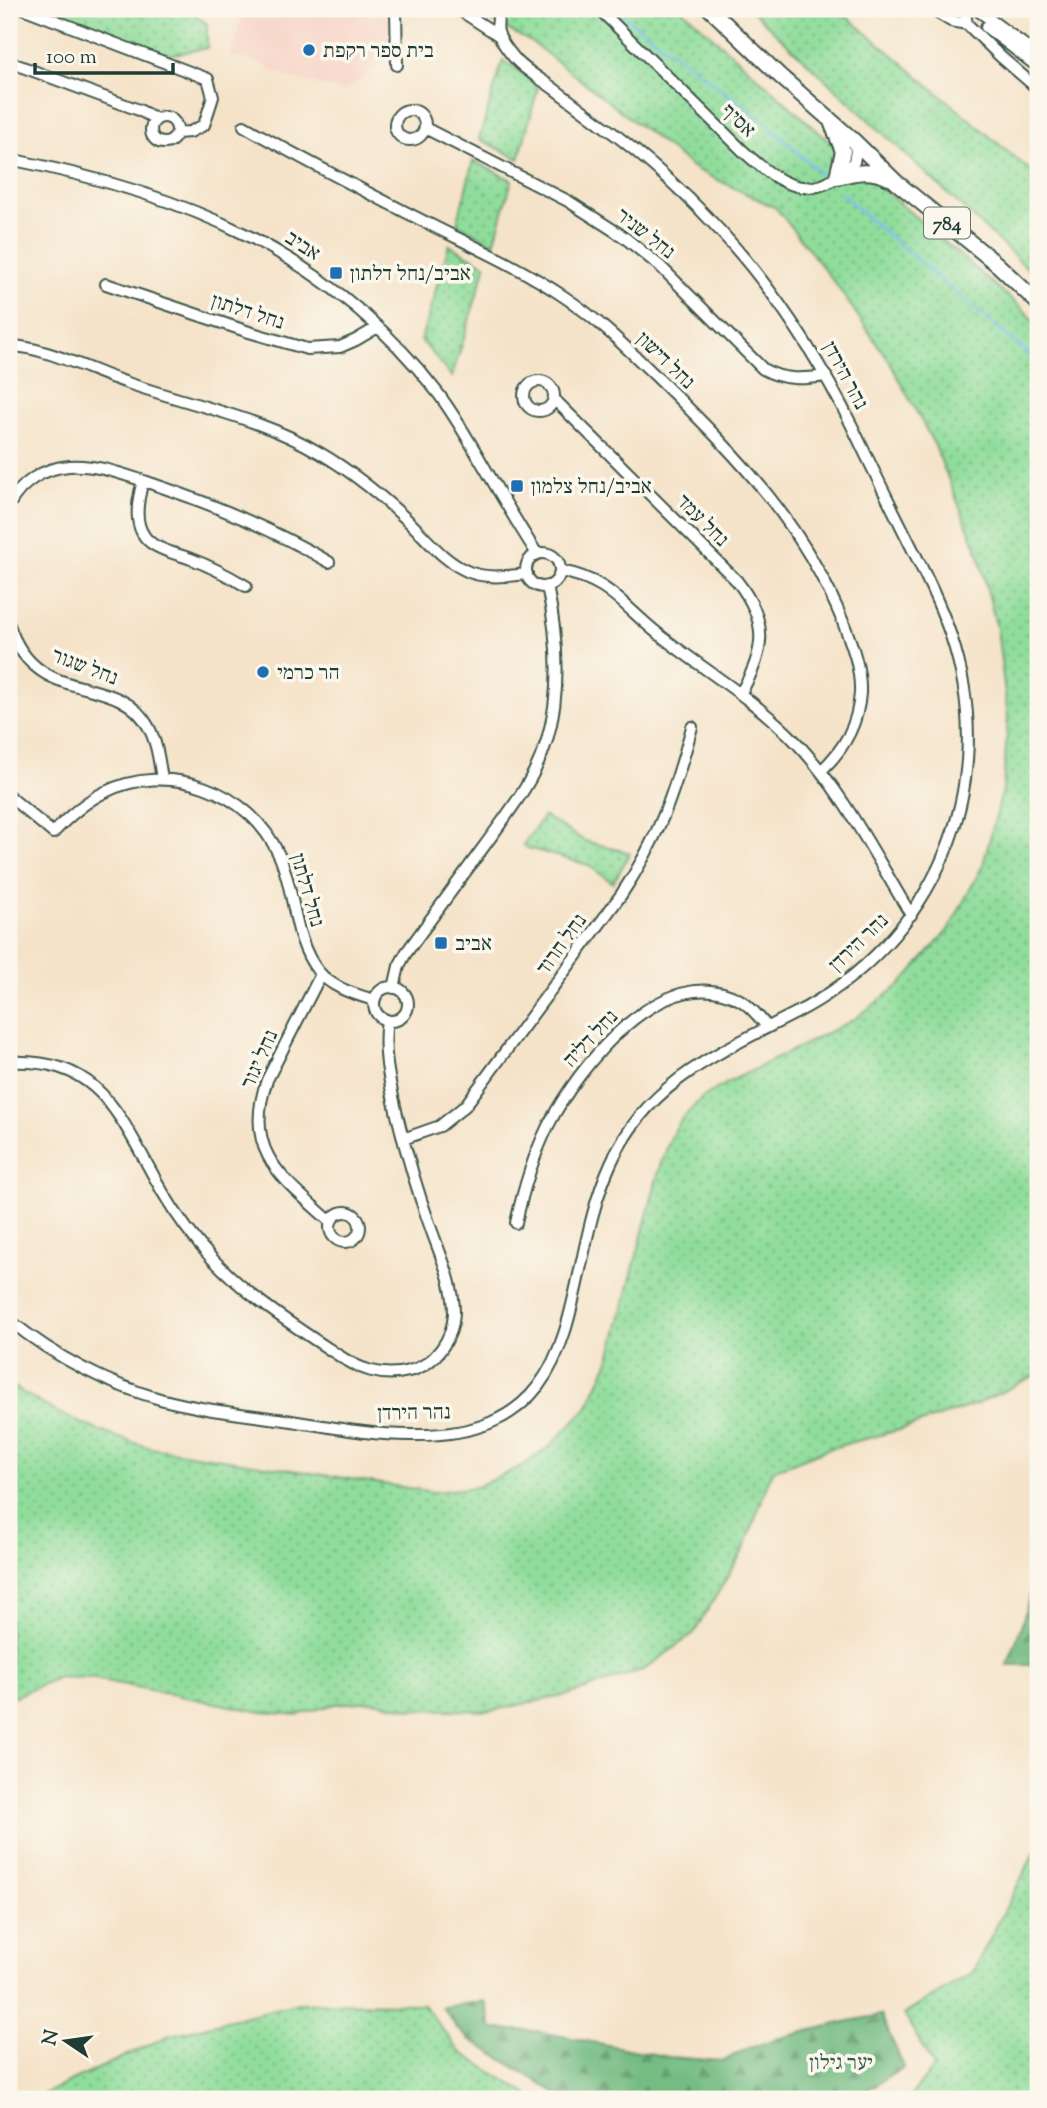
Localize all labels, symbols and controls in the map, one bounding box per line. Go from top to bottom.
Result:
scale bar [35,32,173,76]
place label: בית ספר רקפת [323,37,434,67]
marker: בית ספר רקפת [301,42,317,58]
text: 100 m [46,43,97,73]
street label: אסיף [714,98,762,145]
street label: נחל שניר [609,202,681,267]
road number: 784 [924,208,970,238]
street label: אביב [278,224,326,269]
place label: אביב/נחל דלתון [350,260,471,290]
marker: אביב/נחל דלתון [328,265,344,281]
street label: נחל דלתון [207,287,288,339]
street label: נחל דישון [628,326,701,397]
street label: נהר הירדן [814,337,875,415]
place label: אביב/נחל צלמון [531,473,652,503]
marker: אביב/נחל צלמון [509,478,525,494]
street label: נחל עמד [668,488,735,555]
street label: נחל שגור [47,642,122,694]
place label: הר כרמי [277,659,340,689]
marker: הר כרמי [255,664,271,680]
street label: נחל דלתון [281,850,331,931]
street label: נהר הירדן [823,907,896,980]
street label: נחל חרוד [530,908,595,982]
place label: אביב [455,930,492,960]
marker: אביב [433,935,449,951]
street label: נחל דליה [557,1004,626,1075]
street label: נחל יגור [235,1026,287,1094]
street label: נהר הירדן [377,1398,451,1430]
north arrow [32,2007,102,2076]
text: N [37,2027,67,2048]
park label: יער גילון [809,2049,873,2079]

